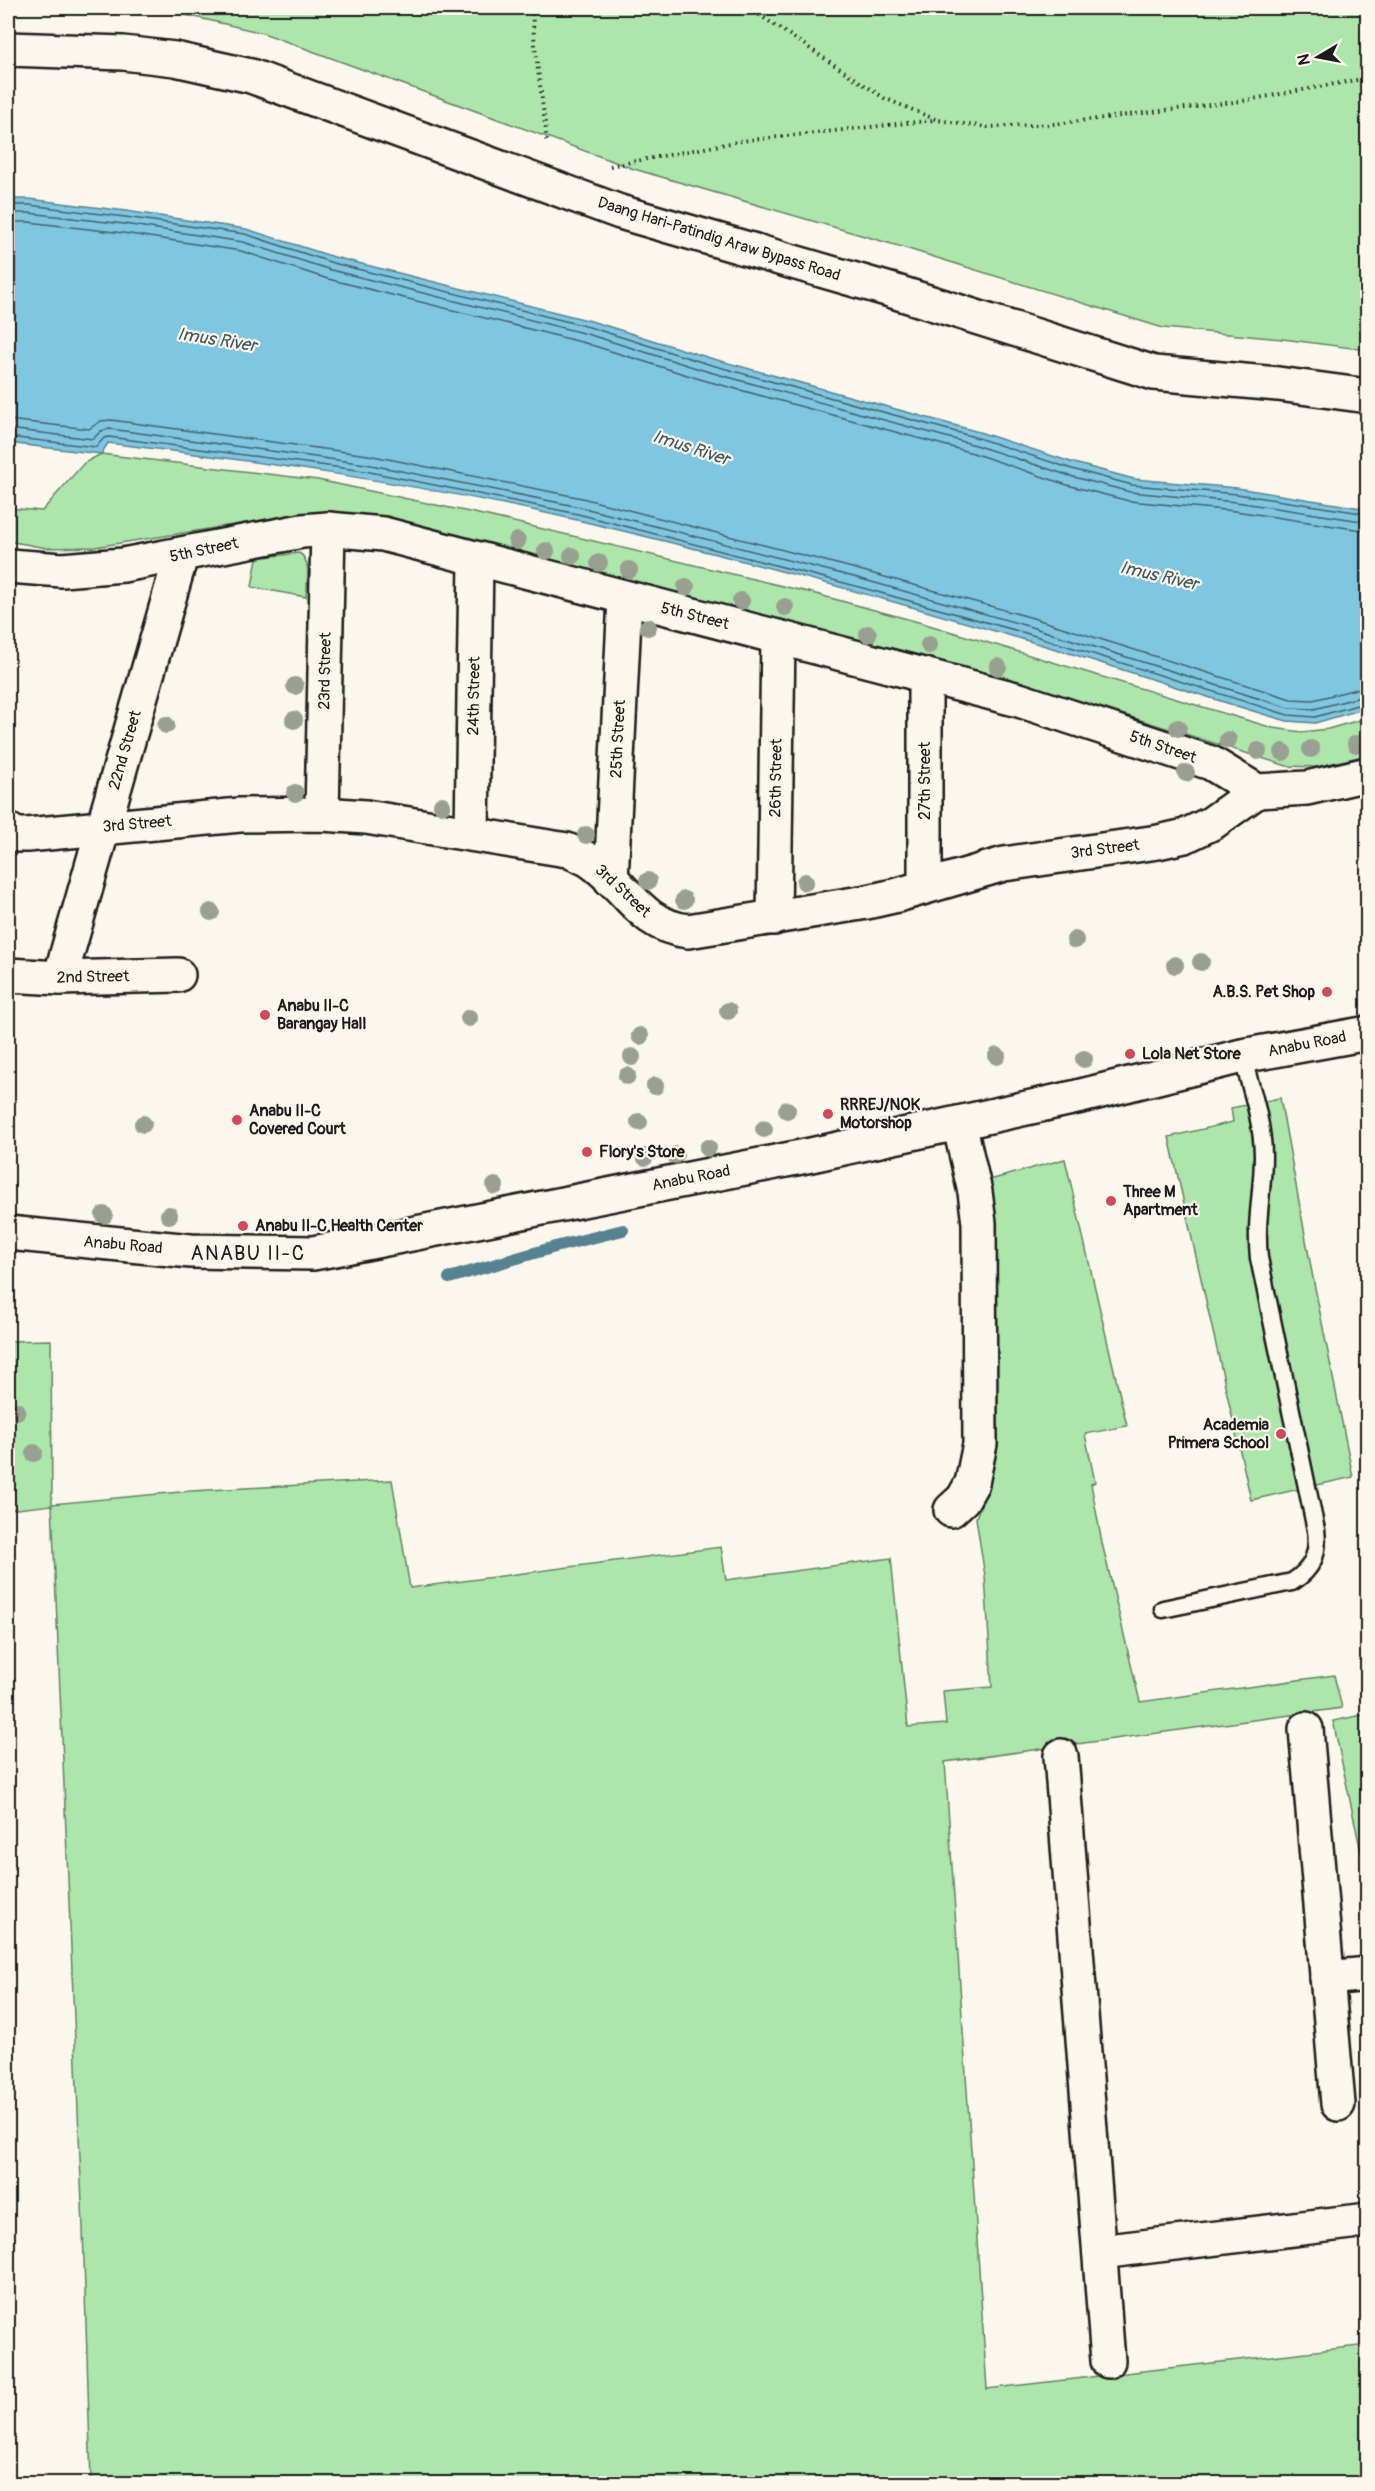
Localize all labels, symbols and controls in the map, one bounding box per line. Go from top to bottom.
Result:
north arrow [1288,27,1348,87]
text: N [1293,52,1315,66]
street label: Daang Hari-Patindig Araw Bypass Road [595,192,843,286]
water label: Imus River [176,322,261,358]
water label: Imus River [650,425,735,472]
street label: 5th Street [168,533,241,567]
water label: Imus River [1118,556,1203,597]
street label: 5th Street [659,598,732,634]
street label: 23rd Street [314,632,336,710]
street label: 24th Street [463,656,485,736]
street label: 25th Street [606,699,630,779]
street label: 22nd Street [104,707,146,792]
street label: 5th Street [1127,726,1200,768]
street label: 26th Street [765,738,787,818]
street label: 27th Street [915,741,935,820]
street label: 3rd Street [102,811,173,837]
street label: 3rd Street [1070,835,1141,863]
street label: 3rd Street [591,860,655,922]
street label: 2nd Street [56,966,130,988]
place label: A.B.S. Pet Shop [1212,982,1315,1002]
marker: A.B.S. Pet Shop [1320,985,1334,999]
place label: Anabu II-C Barangay Hall [277,996,366,1034]
marker: Anabu II-C Barangay Hall [258,1008,272,1022]
street label: Anabu Road [1266,1027,1348,1061]
place label: Lola Net Store [1142,1044,1242,1064]
marker: Lola Net Store [1123,1047,1137,1061]
place label: RRREJ/NOK Motorshop [840,1095,920,1133]
place label: Anabu II-C Covered Court [249,1101,346,1139]
marker: RRREJ/NOK Motorshop [821,1107,835,1121]
marker: Anabu II-C Covered Court [230,1113,244,1127]
place label: Flory's Store [599,1142,686,1162]
marker: Flory's Store [580,1145,594,1159]
street label: Anabu Road [650,1161,732,1195]
place label: Three M Apartment [1122,1182,1198,1220]
marker: Three M Apartment [1104,1194,1118,1208]
place label: Anabu II-C Health Center [255,1216,423,1236]
marker: Anabu II-C Health Center [236,1219,250,1233]
street label: Anabu Road [83,1232,163,1258]
district label: ANABU II-C [191,1241,305,1266]
place label: Academia Primera School [1168,1415,1270,1453]
marker: Academia Primera School [1274,1427,1288,1441]

